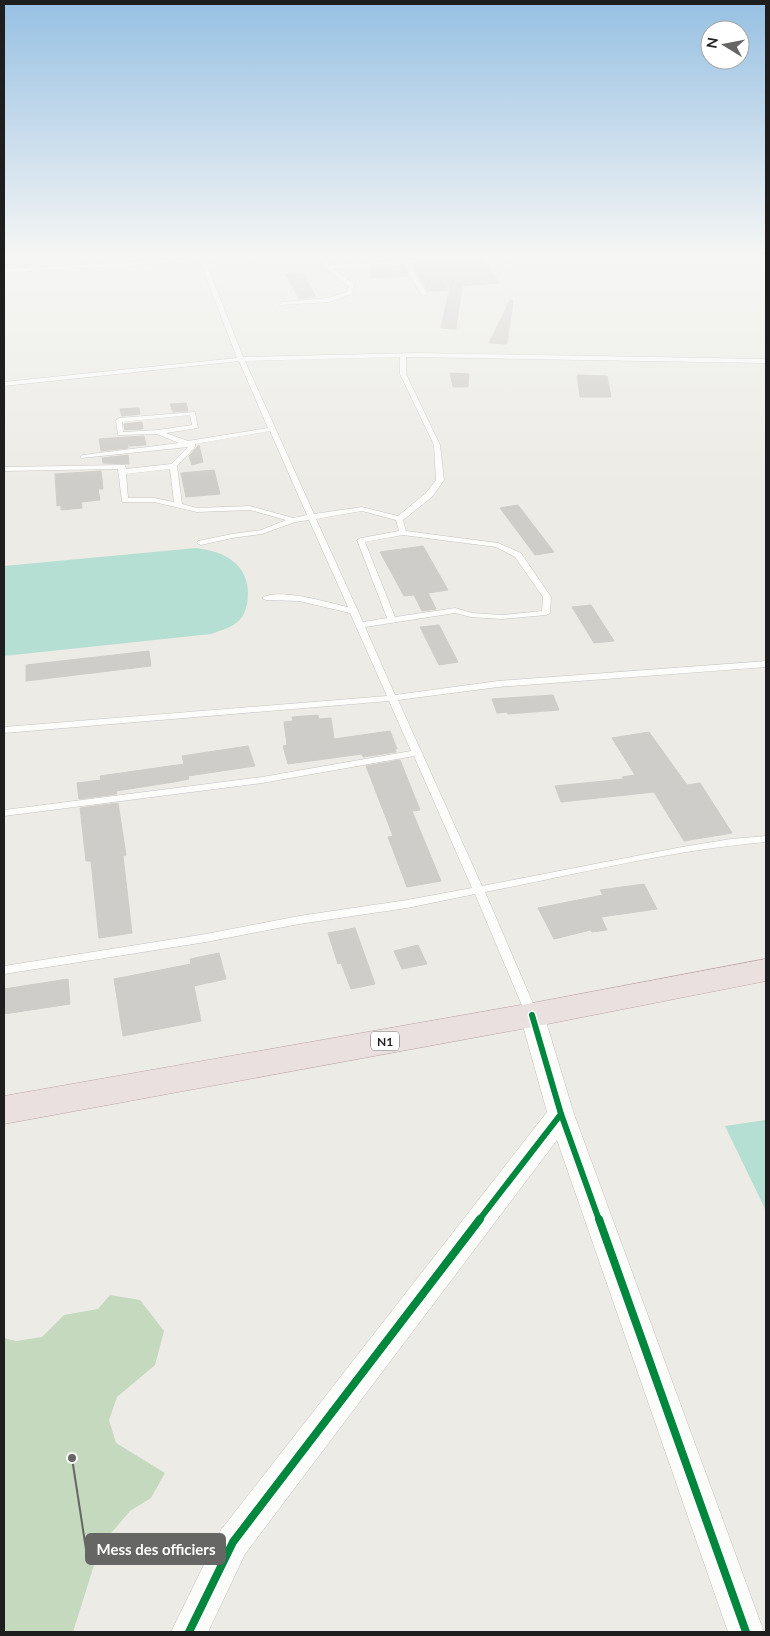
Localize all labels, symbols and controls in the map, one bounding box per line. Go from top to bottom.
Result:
north arrow [700,20,750,70]
text: N [702,36,721,49]
road number: N1 [371,1032,399,1050]
callout: Mess des officiers [86,1534,225,1564]
text: Mess des officiers [96,1540,216,1558]

